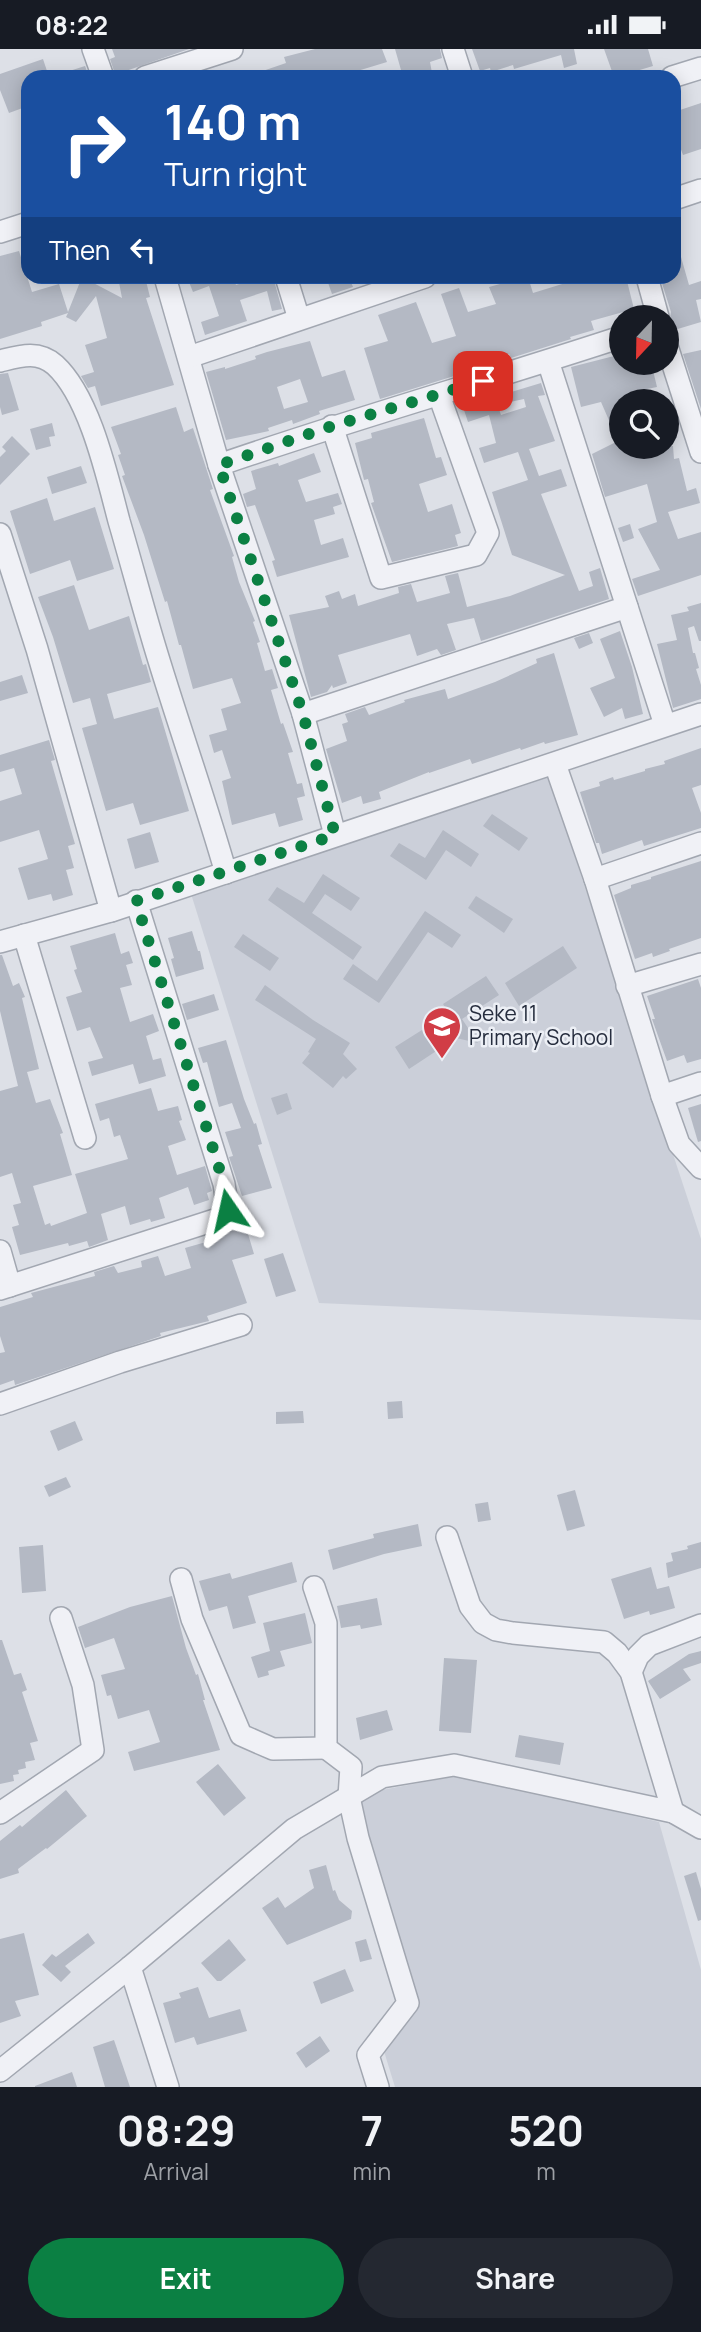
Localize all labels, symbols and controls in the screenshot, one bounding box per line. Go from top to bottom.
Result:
text: 08:22 [35,7,108,43]
text: 140 m [164,88,301,155]
icon: right [49,98,140,189]
text: Turn right [164,152,307,196]
icon: left [124,231,162,269]
text: Then [49,232,110,268]
north arrow [609,305,679,375]
map controls [609,305,679,459]
pin [453,351,513,411]
icon: arrive [464,362,502,400]
button: search [609,389,679,459]
place label: Seke 11 Primary School [469,999,613,1051]
school or university icon: Seke 11 Primary School [421,1005,463,1060]
position arrow [191,1173,265,1247]
text: 08:29 [117,2101,236,2159]
text: 7 [361,2101,383,2159]
text: 520 [508,2101,584,2159]
text: Arrival [143,2155,209,2187]
text: min [353,2155,391,2187]
text: m [536,2155,556,2187]
button: Exit [28,2238,344,2318]
button: Share [358,2238,673,2318]

